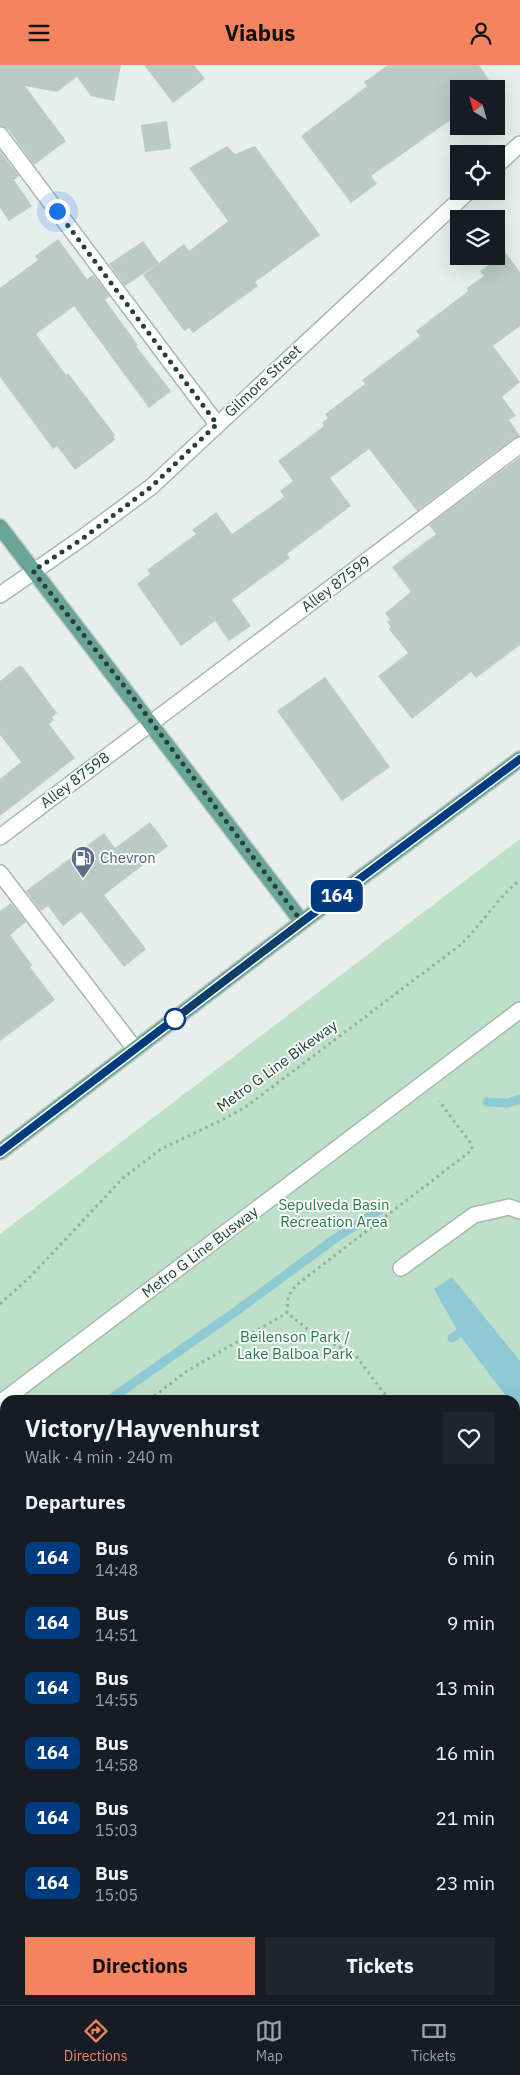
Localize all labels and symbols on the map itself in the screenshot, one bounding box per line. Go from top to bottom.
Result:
north arrow [450,80,505,135]
your location [45,199,70,224]
street label: Gilmore Street [220,340,305,421]
street label: Alley 87599 [297,551,374,616]
street label: Alley 87598 [36,747,113,812]
fuel station icon: Chevron [70,845,96,879]
place label: Chevron [100,848,156,867]
line badge: 164 [308,880,366,912]
unlabelled marker [164,1008,186,1030]
street label: Metro G Line Bikeway [213,1015,341,1116]
park label: Sepulveda Basin Recreation Area [278,1195,390,1231]
street label: Metro G Line Busway [138,1201,262,1302]
park label: Beilenson Park / Lake Balboa Park [237,1327,353,1363]

